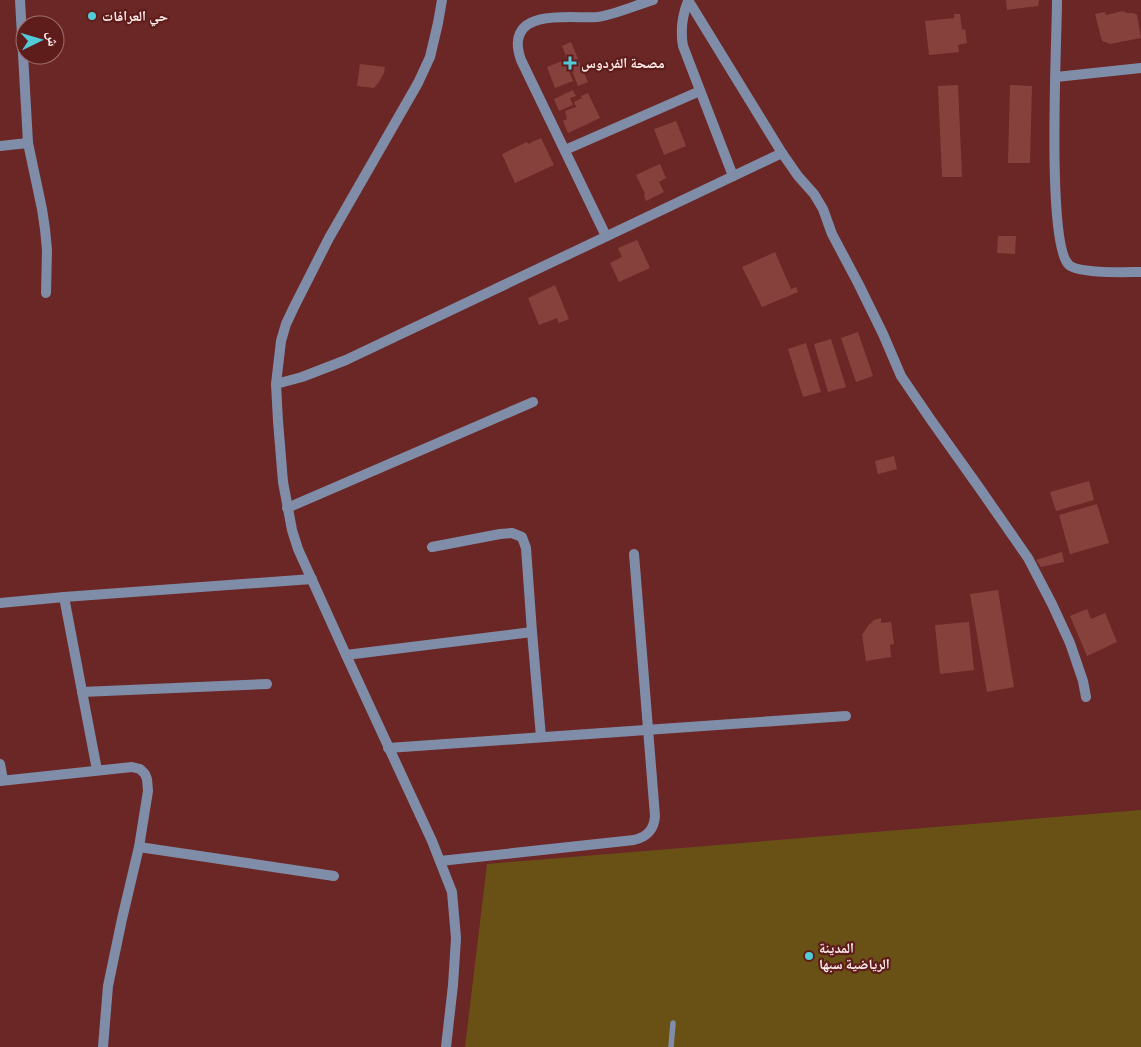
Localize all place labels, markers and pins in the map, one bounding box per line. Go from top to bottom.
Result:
place label: حي العرافات [102,8,168,27]
marker: حي العرافات [86,10,98,22]
place label: مصحة الفردوس [581,55,665,72]
marker: مصحة الفردوس [563,56,577,70]
place label: المدينة الرياضية سبها [819,940,890,973]
marker: المدينة الرياضية سبها [803,950,815,962]

